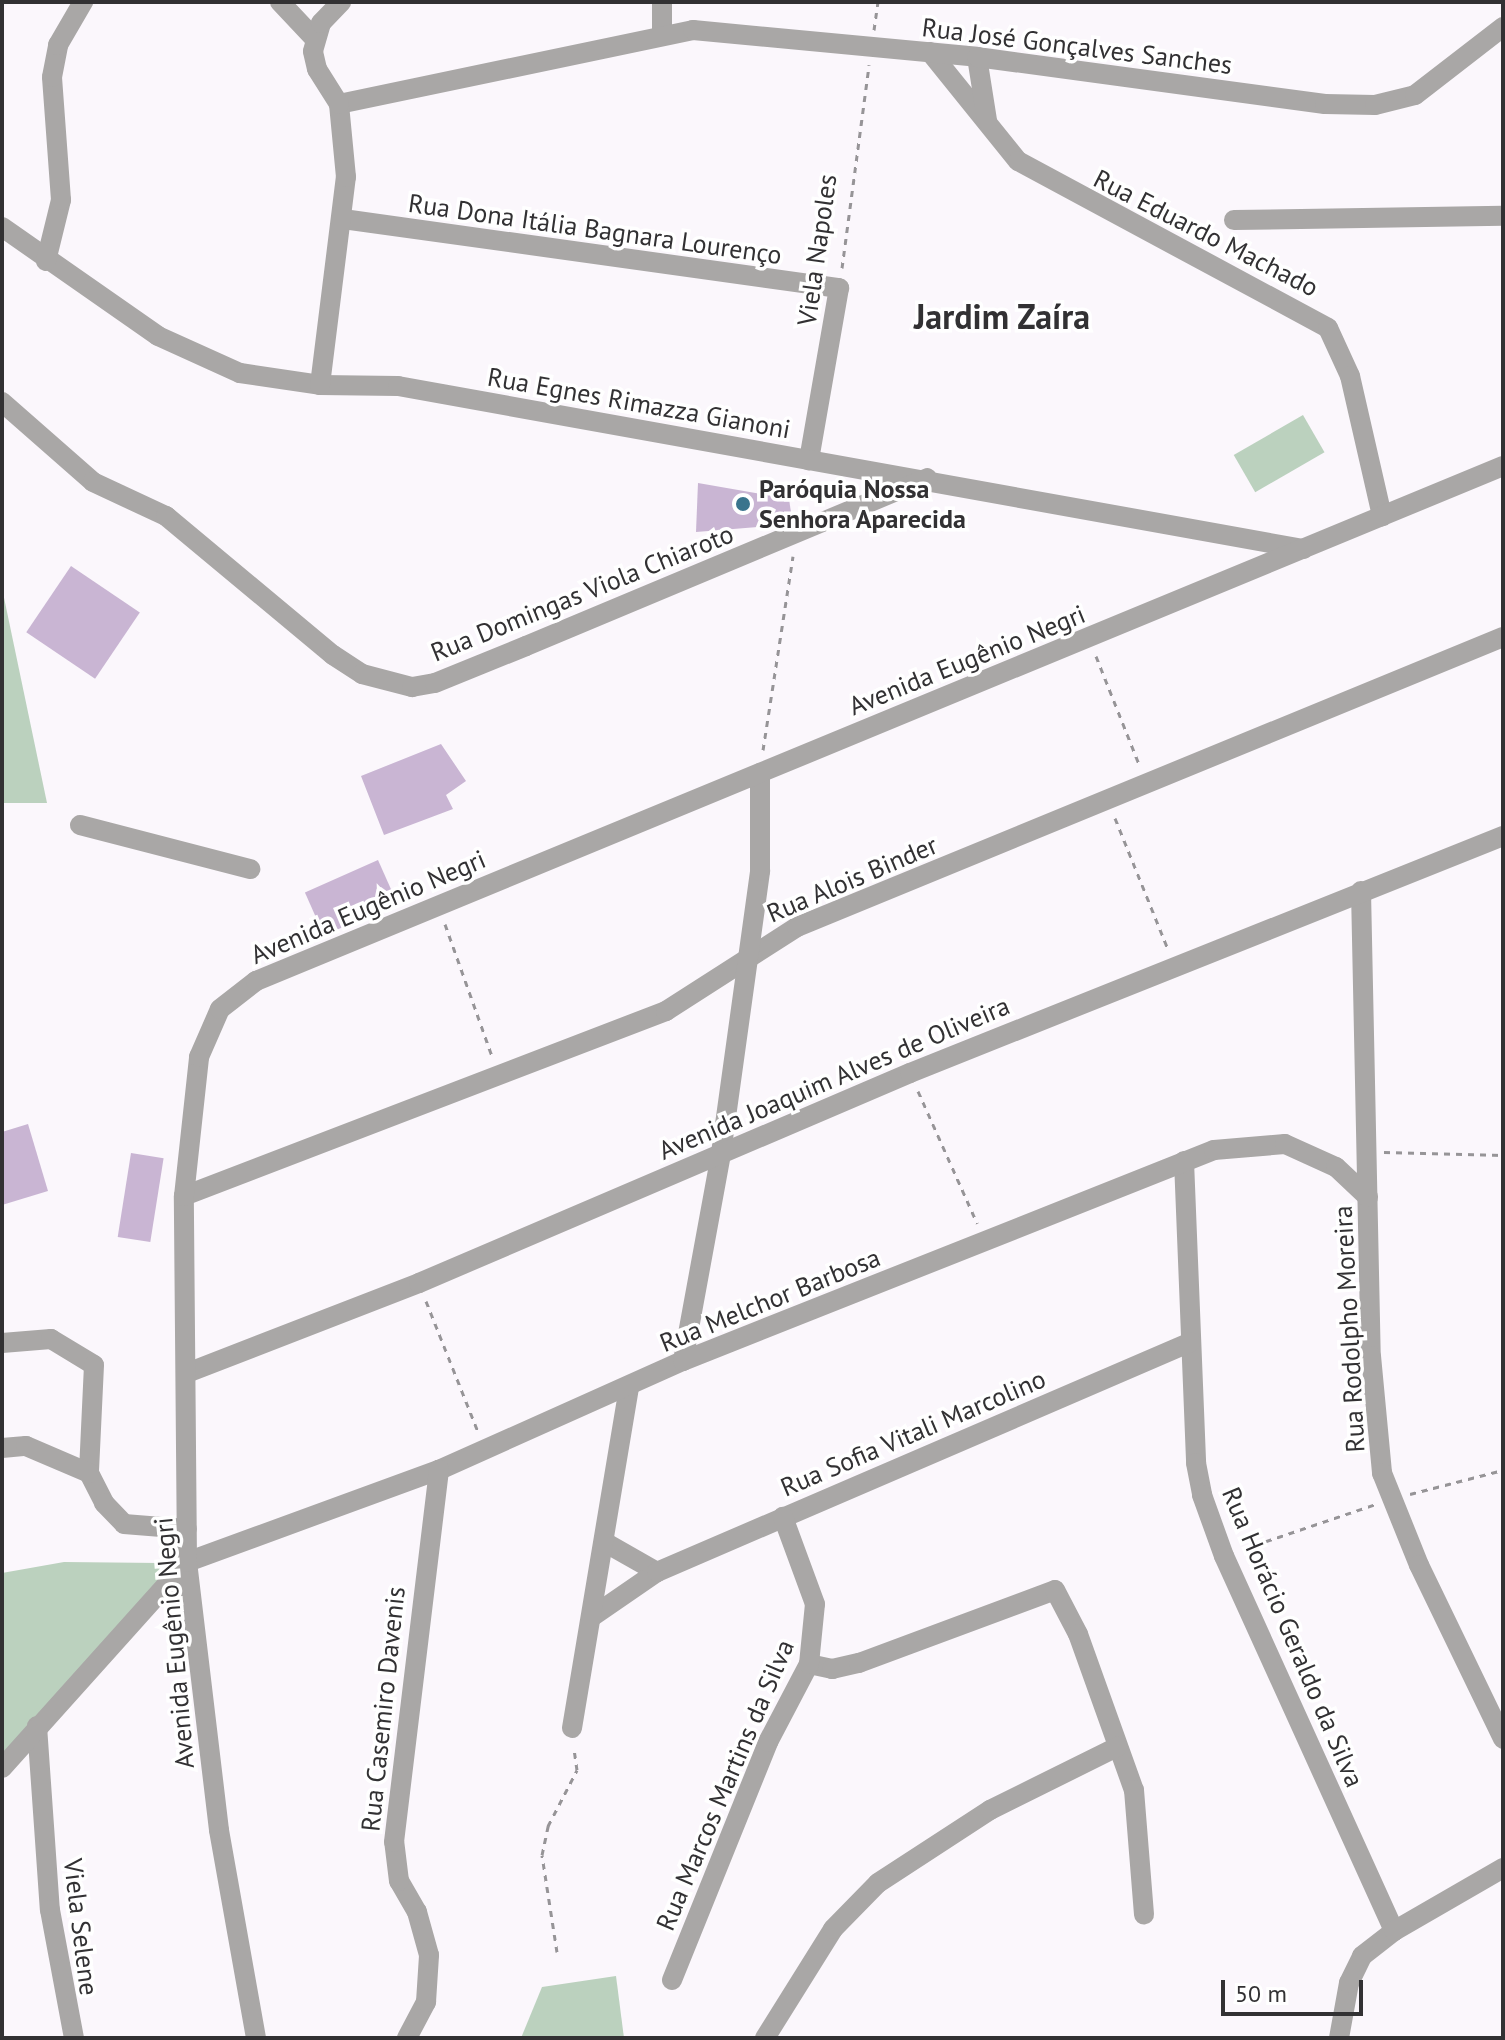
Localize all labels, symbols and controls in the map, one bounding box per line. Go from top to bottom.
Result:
street label: Rua José Gonçalves Sanches [920,11,1234,81]
street label: Rua Eduardo Machado [1089,163,1323,303]
street label: Viela Napoles [791,172,843,328]
street label: Rua Dona Itália Bagnara Lourenço [406,187,784,271]
district label: Jardim Zaíra [914,297,1090,337]
street label: Rua Egnes Rimazza Gianoni [485,361,793,445]
place label: Paróquia Nossa Senhora Aparecida [759,473,967,534]
marker: Paróquia Nossa Senhora Aparecida [734,495,752,513]
street label: Rua Domingas Viola Chiaroto [426,518,738,668]
street label: Avenida Eugênio Negri [844,598,1090,722]
street label: Rua Alois Binder [762,829,942,929]
street label: Avenida Eugênio Negri [246,843,490,971]
street label: Avenida Joaquim Alves de Oliveira [653,990,1015,1166]
street label: Rua Rodolpho Moreira [1327,1205,1371,1453]
street label: Rua Melchor Barbosa [655,1242,885,1358]
street label: Rua Sofia Vitali Marcolino [775,1363,1051,1503]
street label: Rua Horácio Geraldo da Silva [1216,1482,1370,1792]
street label: Avenida Eugênio Negri [147,1516,201,1770]
street label: Rua Casemiro Davenis [355,1585,411,1833]
street label: Rua Marcos Martins da Silva [650,1635,800,1935]
street label: Viela Selene [57,1857,105,1997]
scale bar [1225,1964,1367,2014]
text: 50 m [1235,1978,1287,2009]

